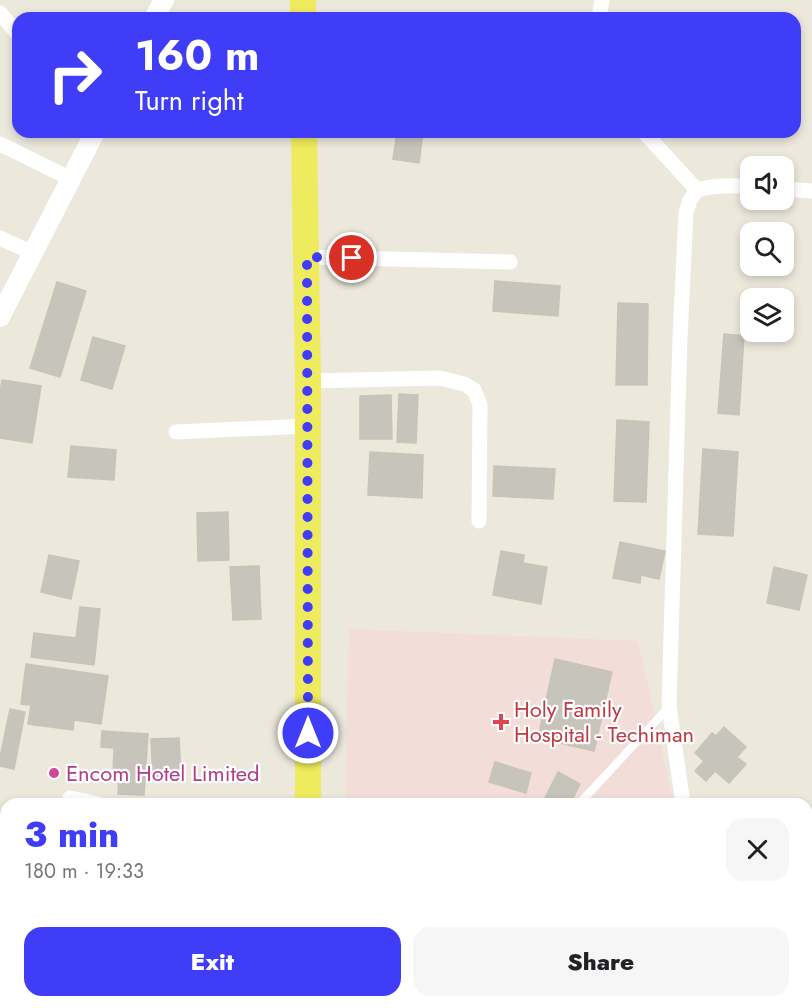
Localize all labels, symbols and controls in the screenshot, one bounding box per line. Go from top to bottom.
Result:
text: 160 m [135,25,259,86]
icon: right [36,36,114,114]
text: Turn right [135,81,243,120]
map controls [740,156,794,342]
button: sound [740,156,794,210]
button: search [740,222,794,276]
pin [326,232,377,283]
icon: arrive [335,241,368,274]
button: layers [740,288,794,342]
place label: Holy Family Hospital - Techiman [514,693,694,750]
position arrow [276,701,340,765]
marker: Holy Family Hospital - Techiman [492,713,510,731]
place label: Encom Hotel Limited [66,757,260,789]
marker: Encom Hotel Limited [47,766,61,780]
text: 3 min [24,808,119,860]
button: close [726,818,789,881]
text: 180 m · 19:33 [24,857,144,886]
button: Exit [24,927,401,996]
button: Share [413,927,789,996]

